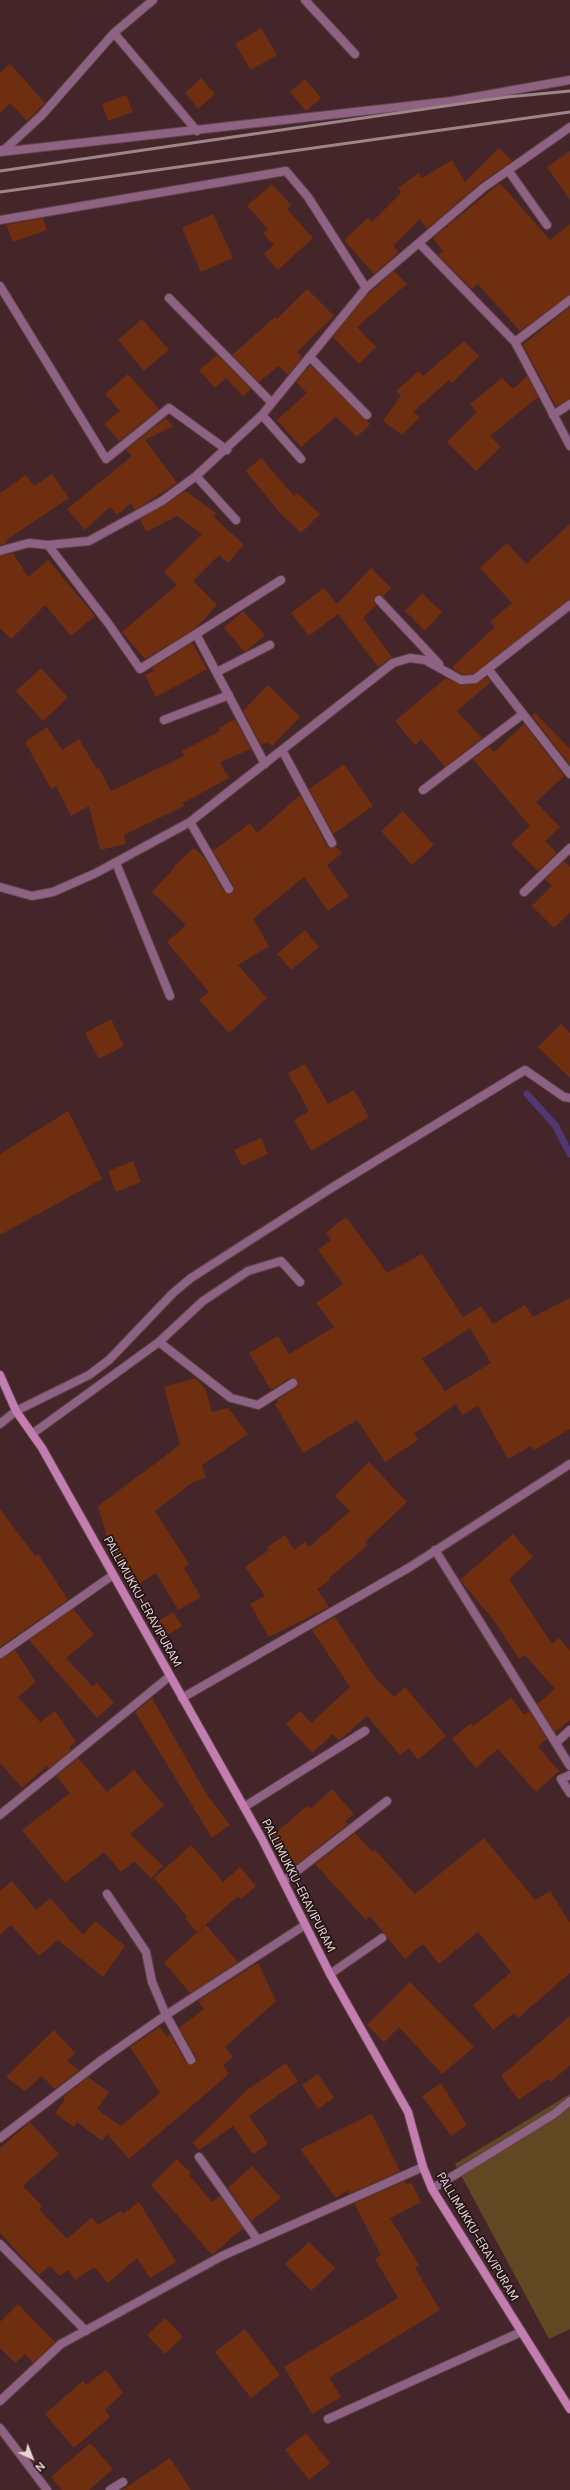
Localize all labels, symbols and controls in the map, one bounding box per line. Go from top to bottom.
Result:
street label: PALLIMUKKU-ERAVIPURAM [100,1534,184,1670]
street label: PALLIMUKKU-ERAVIPURAM [258,1817,338,1955]
street label: PALLIMUKKU-ERAVIPURAM [433,2170,521,2304]
north arrow [12,2438,52,2478]
text: N [32,2459,48,2475]

